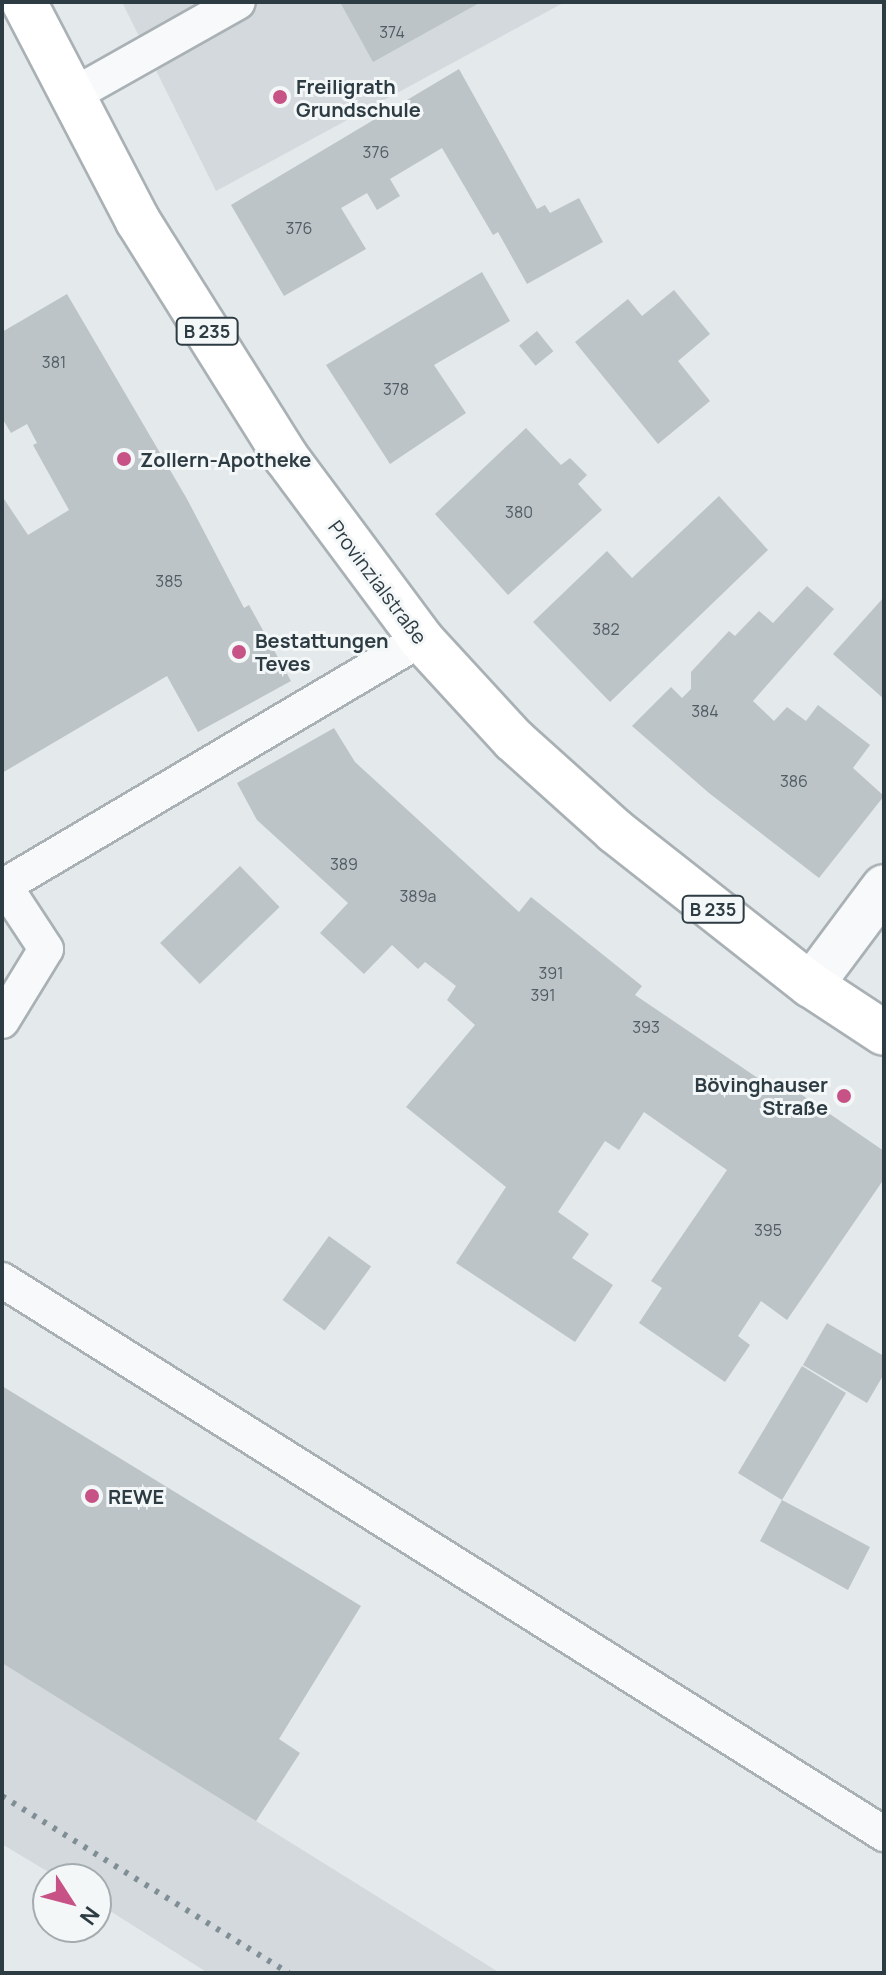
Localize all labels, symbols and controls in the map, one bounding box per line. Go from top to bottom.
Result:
house number: 374 [379,22,405,42]
place label: Freiligrath Grundschule [296,74,421,121]
marker: Freiligrath Grundschule [271,88,289,106]
house number: 376 [363,142,389,162]
house number: 376 [286,218,312,238]
road number: B 235 [175,317,239,345]
house number: 381 [42,352,66,372]
house number: 378 [383,379,409,399]
place label: Zollern-Apotheke [140,447,311,471]
marker: Zollern-Apotheke [115,450,133,468]
house number: 380 [505,502,533,522]
street label: Provinzialstraße [324,516,432,648]
house number: 385 [155,571,183,591]
house number: 382 [592,619,620,639]
place label: Bestattungen Teves [255,628,388,675]
marker: Bestattungen Teves [230,643,248,661]
house number: 384 [691,701,719,721]
house number: 386 [780,771,808,791]
house number: 389 [330,854,358,874]
house number: 389a [400,886,436,906]
road number: B 235 [681,895,745,923]
house number: 391 [538,963,564,983]
house number: 391 [530,985,556,1005]
house number: 393 [632,1017,660,1037]
place label: Bövinghauser Straße [695,1072,828,1119]
marker: Bövinghauser Straße [835,1087,853,1105]
house number: 395 [754,1220,782,1240]
place label: REWE [108,1484,164,1508]
marker: REWE [83,1487,101,1505]
north arrow [32,1863,112,1943]
text: N [73,1901,107,1931]

